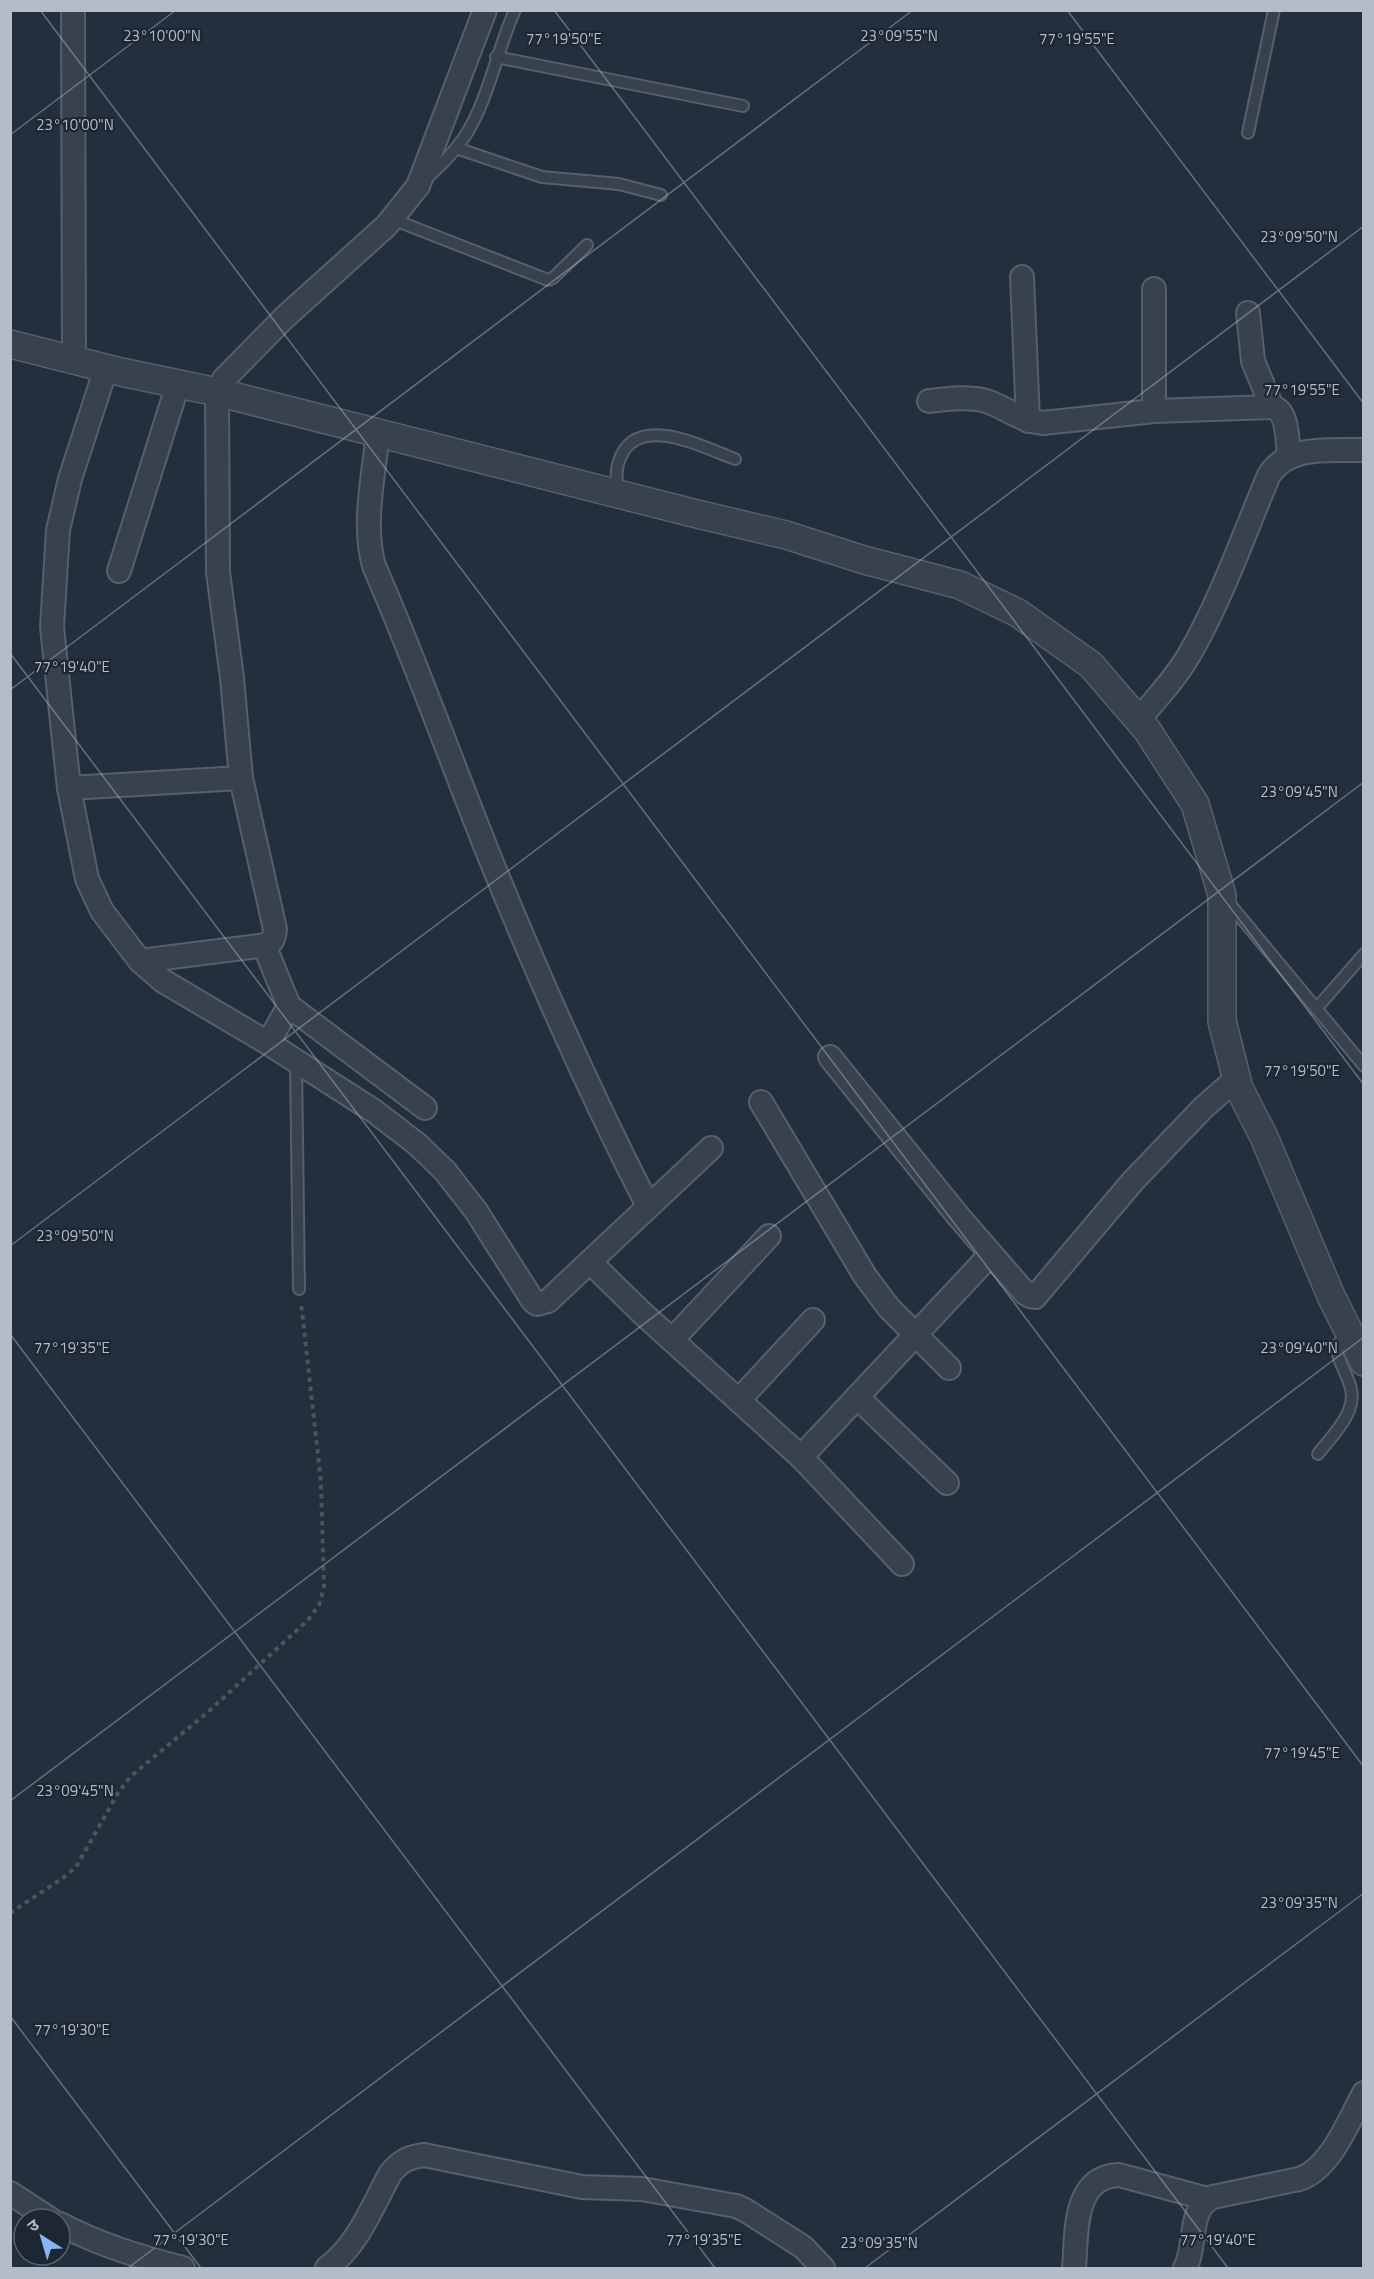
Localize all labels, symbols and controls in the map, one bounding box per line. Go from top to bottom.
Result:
text: 23°10'00"N [123,24,201,47]
text: 23°09'55"N [860,24,938,47]
text: 77°19'50"E [526,27,602,50]
text: 77°19'55"E [1039,27,1115,50]
text: 23°10'00"N [36,113,114,136]
text: 23°09'50"N [1260,225,1338,248]
text: 77°19'55"E [1264,378,1340,401]
text: 77°19'40"E [34,655,110,678]
text: 23°09'45"N [1260,780,1338,803]
text: 77°19'50"E [1264,1059,1340,1082]
text: 23°09'50"N [36,1224,114,1247]
text: 77°19'35"E [34,1336,110,1359]
text: 23°09'40"N [1260,1336,1338,1359]
text: 77°19'45"E [1264,1741,1340,1764]
text: 23°09'45"N [36,1779,114,1802]
text: 23°09'35"N [1260,1891,1338,1914]
text: 77°19'30"E [34,2018,110,2041]
north arrow [12,2207,72,2267]
text: उ [22,2212,44,2237]
text: 77°19'30"E [153,2228,229,2251]
text: 77°19'35"E [666,2228,742,2251]
text: 77°19'40"E [1180,2228,1256,2251]
text: 23°09'35"N [840,2231,918,2254]

